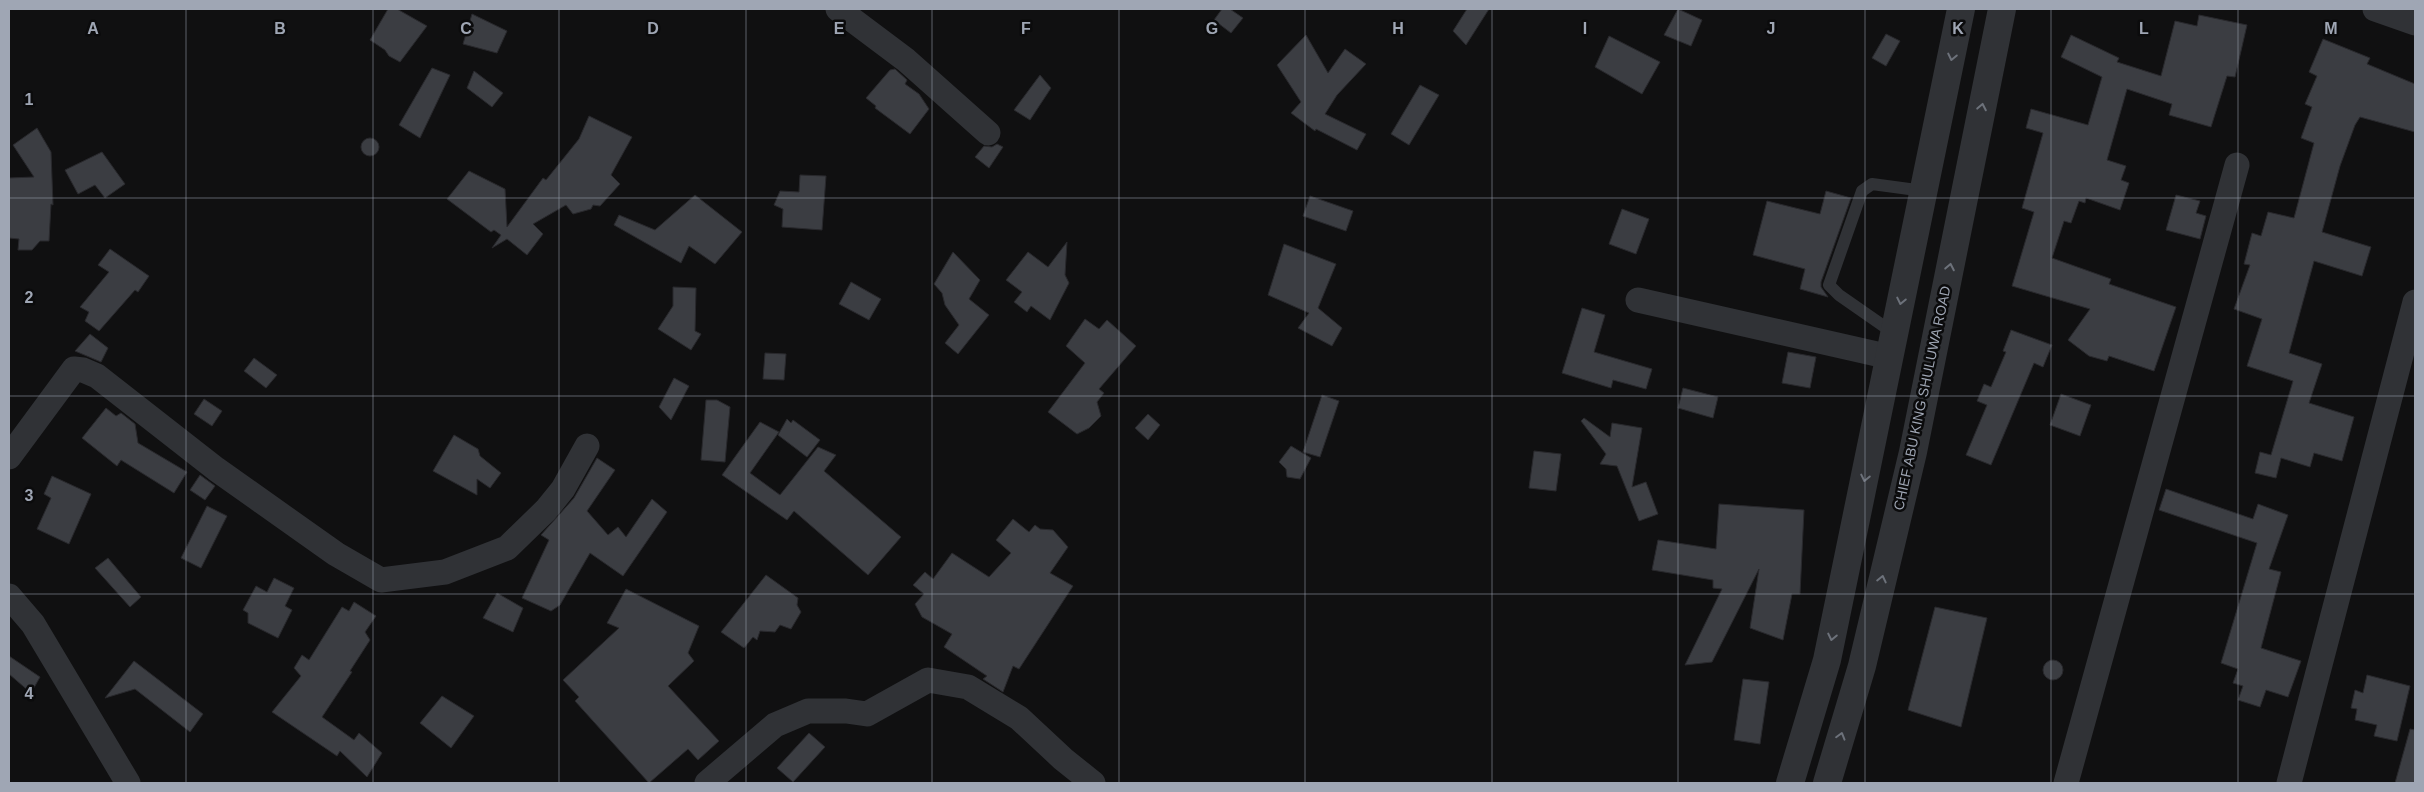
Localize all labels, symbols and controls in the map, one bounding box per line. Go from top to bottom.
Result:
text: A [87,20,99,37]
text: B [274,20,286,37]
text: C [460,20,472,37]
text: D [647,20,659,37]
text: E [834,20,845,37]
text: F [1021,20,1031,37]
text: G [1206,20,1218,37]
text: H [1392,20,1404,37]
text: I [1583,20,1587,37]
text: J [1767,20,1775,37]
text: K [1952,20,1964,37]
text: L [2139,20,2149,37]
text: M [2324,20,2338,37]
one-way arrow [1947,52,1957,61]
text: 1 [25,91,34,108]
one-way arrow [1976,103,1987,112]
one-way arrow [1944,262,1955,271]
street label: CHIEF ABU KING SHULUWA ROAD [1890,284,1954,512]
text: 2 [25,289,34,306]
one-way arrow [1897,297,1907,306]
one-way arrow [1860,473,1871,482]
text: 3 [25,487,34,504]
one-way arrow [1876,575,1887,584]
one-way arrow [1827,632,1838,641]
text: 4 [25,685,34,702]
one-way arrow [1835,733,1845,741]

